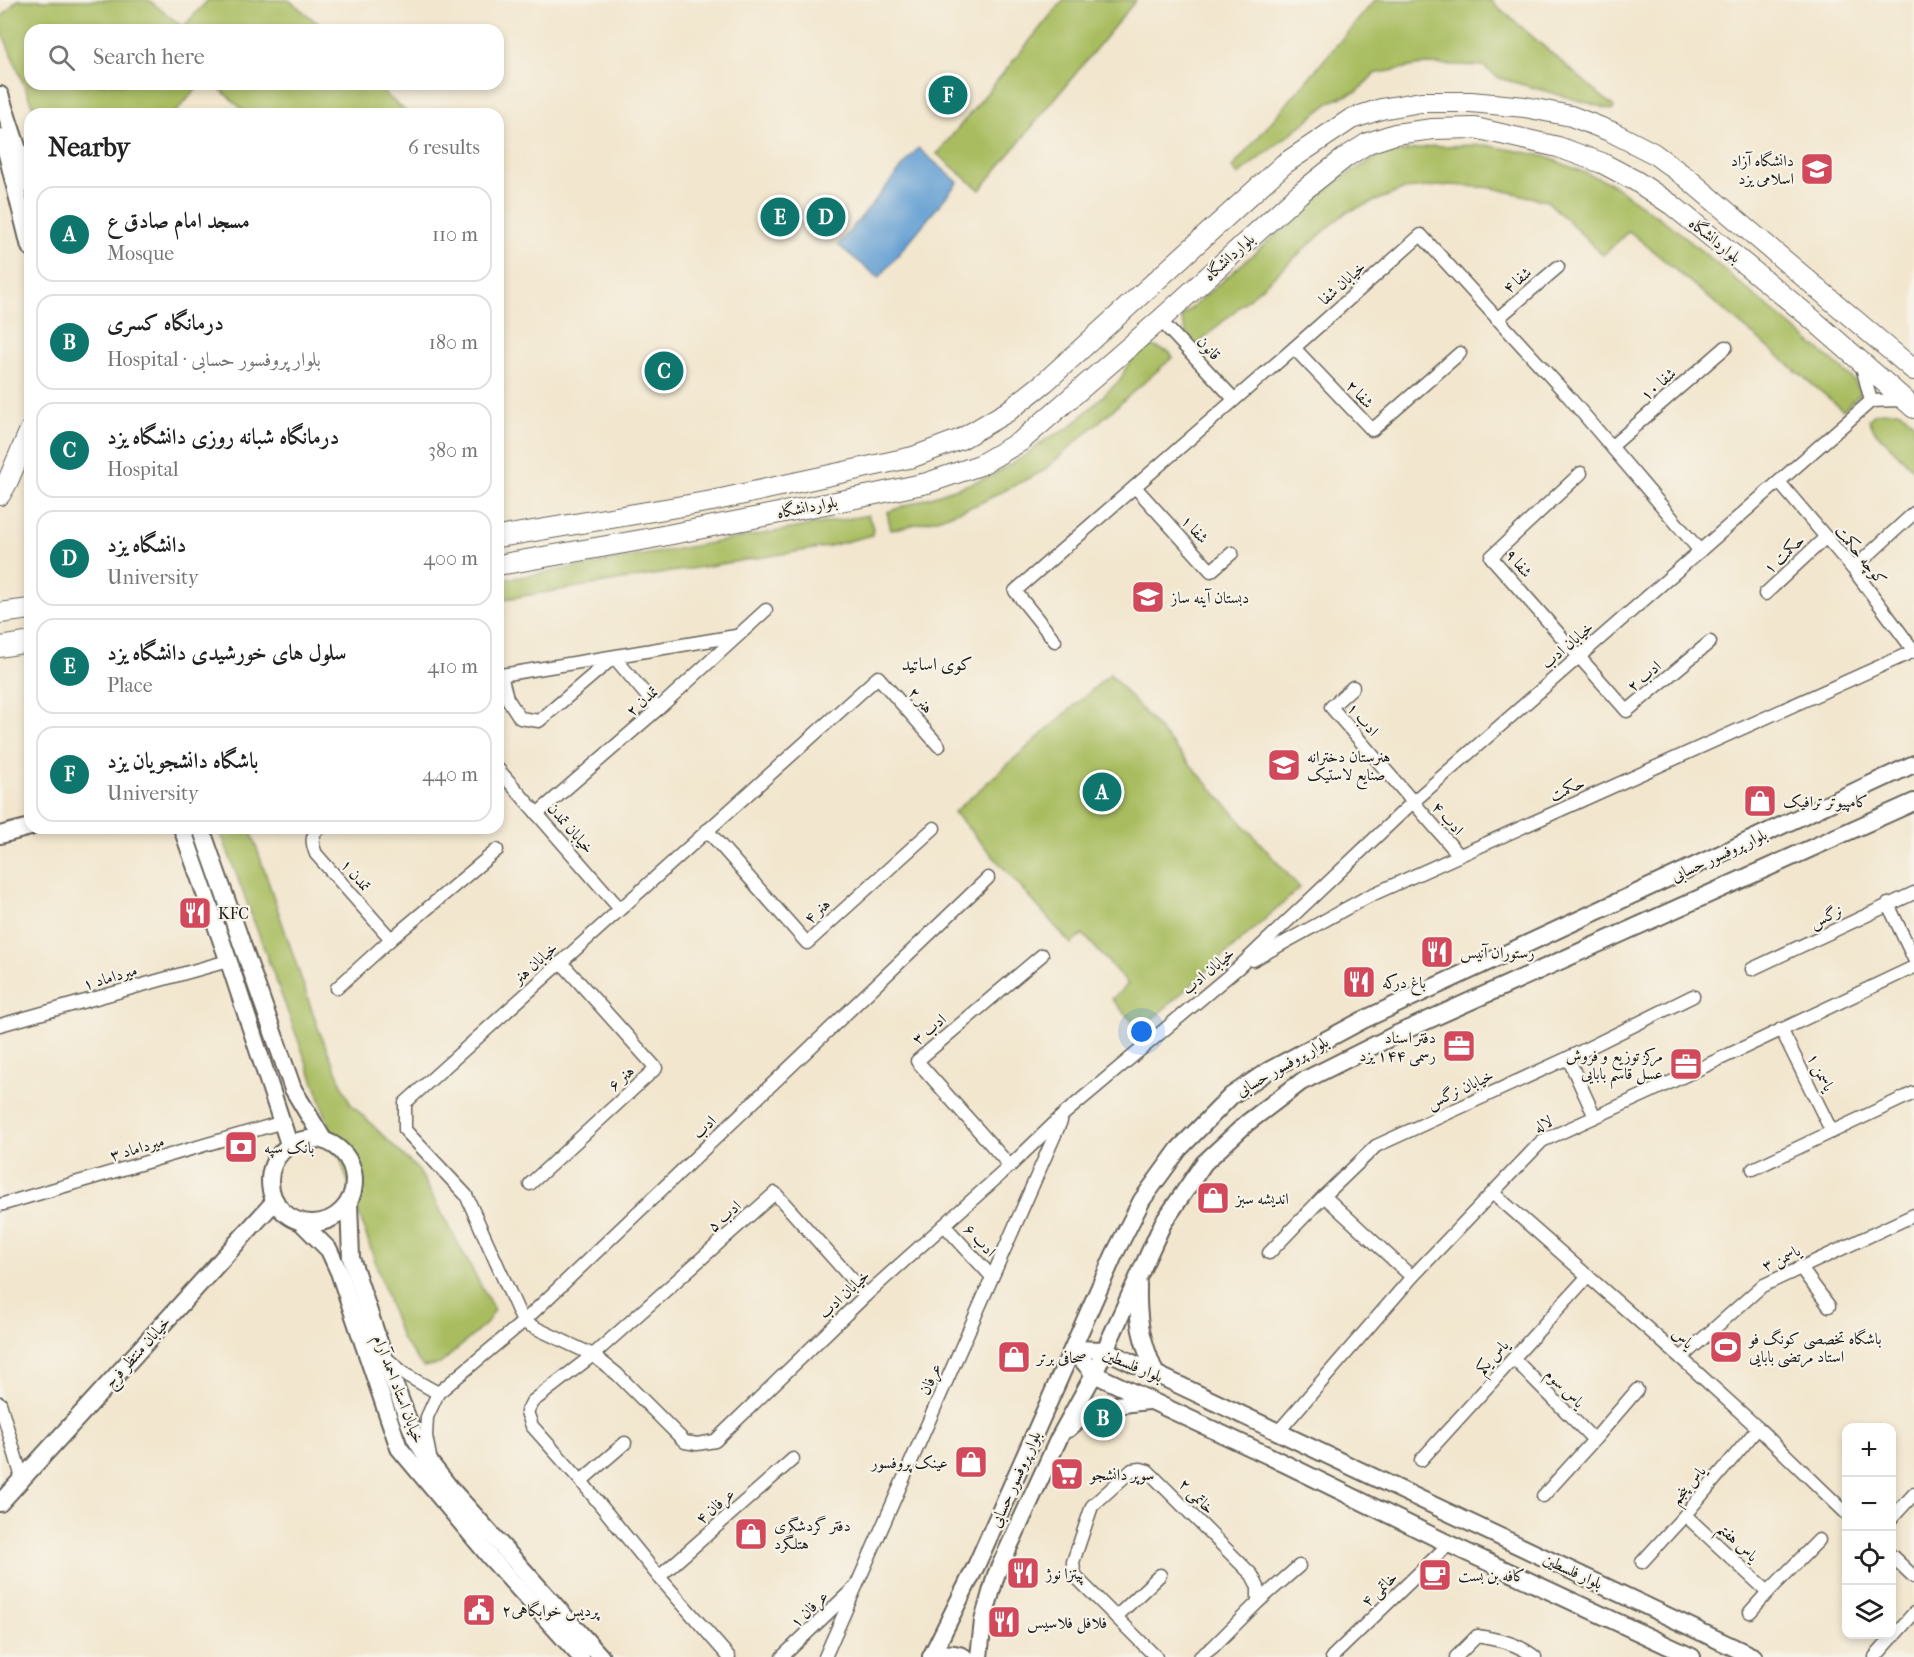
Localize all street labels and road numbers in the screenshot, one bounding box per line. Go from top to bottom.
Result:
street label: بلواردانشگاه [1685,212,1745,267]
street label: بلواردانشگاه [1199,229,1258,285]
street label: خیابان شفا [1315,257,1369,309]
street label: شفا ۴ [1499,263,1535,297]
street label: قانون [1192,332,1225,365]
street label: شفا ۱۰ [1636,363,1680,405]
street label: شفا ۲ [1342,376,1378,412]
street label: بلواردانشگاه [775,491,839,522]
street label: شفا ۱ [1177,511,1213,547]
street label: کوچه حکمت [1830,521,1891,590]
street label: حکمت ۱ [1760,530,1808,578]
street label: شفا ۹ [1502,545,1536,581]
street label: خیابان ادب [1537,617,1598,674]
street label: ادب ۲ [1623,656,1665,696]
street label: تمدن ۲ [622,682,662,720]
street label: هنر ۲ [904,683,938,717]
street label: ادب ۱ [1343,698,1383,740]
street label: حکمت [1547,773,1587,805]
street label: ادب ۴ [1428,797,1468,839]
street label: خیابان تمدن [544,799,598,857]
street label: بلوار پروفسور حسابی [1668,824,1771,887]
street label: تمدن ۱ [337,855,375,895]
street label: هنر ۴ [800,894,834,928]
street label: نرگس [1806,900,1846,933]
street label: خیابان هنر [507,938,561,989]
street label: خیابان ادب [1178,944,1239,999]
street label: میرداماد ۱ [81,960,139,994]
street label: ادب ۳ [908,1009,950,1049]
street label: بلوار پروفسور حسابی [1232,1032,1333,1102]
street label: یاسمن ۱ [1802,1050,1839,1096]
street label: هنر ۶ [604,1061,638,1095]
street label: خیابان نرگس [1424,1065,1497,1114]
street label: ادب [688,1111,720,1143]
street label: لاله [1530,1111,1556,1137]
street label: میرداماد ۳ [108,1131,166,1165]
street label: ادب ۵ [703,1196,745,1236]
street label: ادب ۶ [959,1220,1000,1261]
street label: یاسمن ۳ [1759,1240,1805,1277]
street label: خیابان ادب [815,1266,874,1323]
street label: خیابان منتظر فرج [100,1312,178,1395]
street label: یاس [1668,1323,1698,1354]
street label: خیابان استاد احمد آرام [365,1332,428,1448]
street label: یاس یکم [1472,1335,1518,1382]
street label: بلوار فلسطین [1100,1344,1166,1386]
street label: عرفان [915,1360,947,1399]
street label: یاس سوم [1538,1364,1589,1416]
street label: بلوار پروفسور حسابی [985,1428,1047,1531]
street label: یاس پنجم [1666,1461,1715,1512]
street label: خاتمی ۲ [1174,1474,1219,1519]
street label: عرفان ۴ [692,1484,740,1530]
street label: یاس هفتم [1709,1519,1763,1571]
street label: بلوار فلسطین [1540,1549,1606,1593]
street label: خاتمی ۴ [1357,1567,1402,1612]
street label: عرفان ۱ [786,1586,833,1633]

